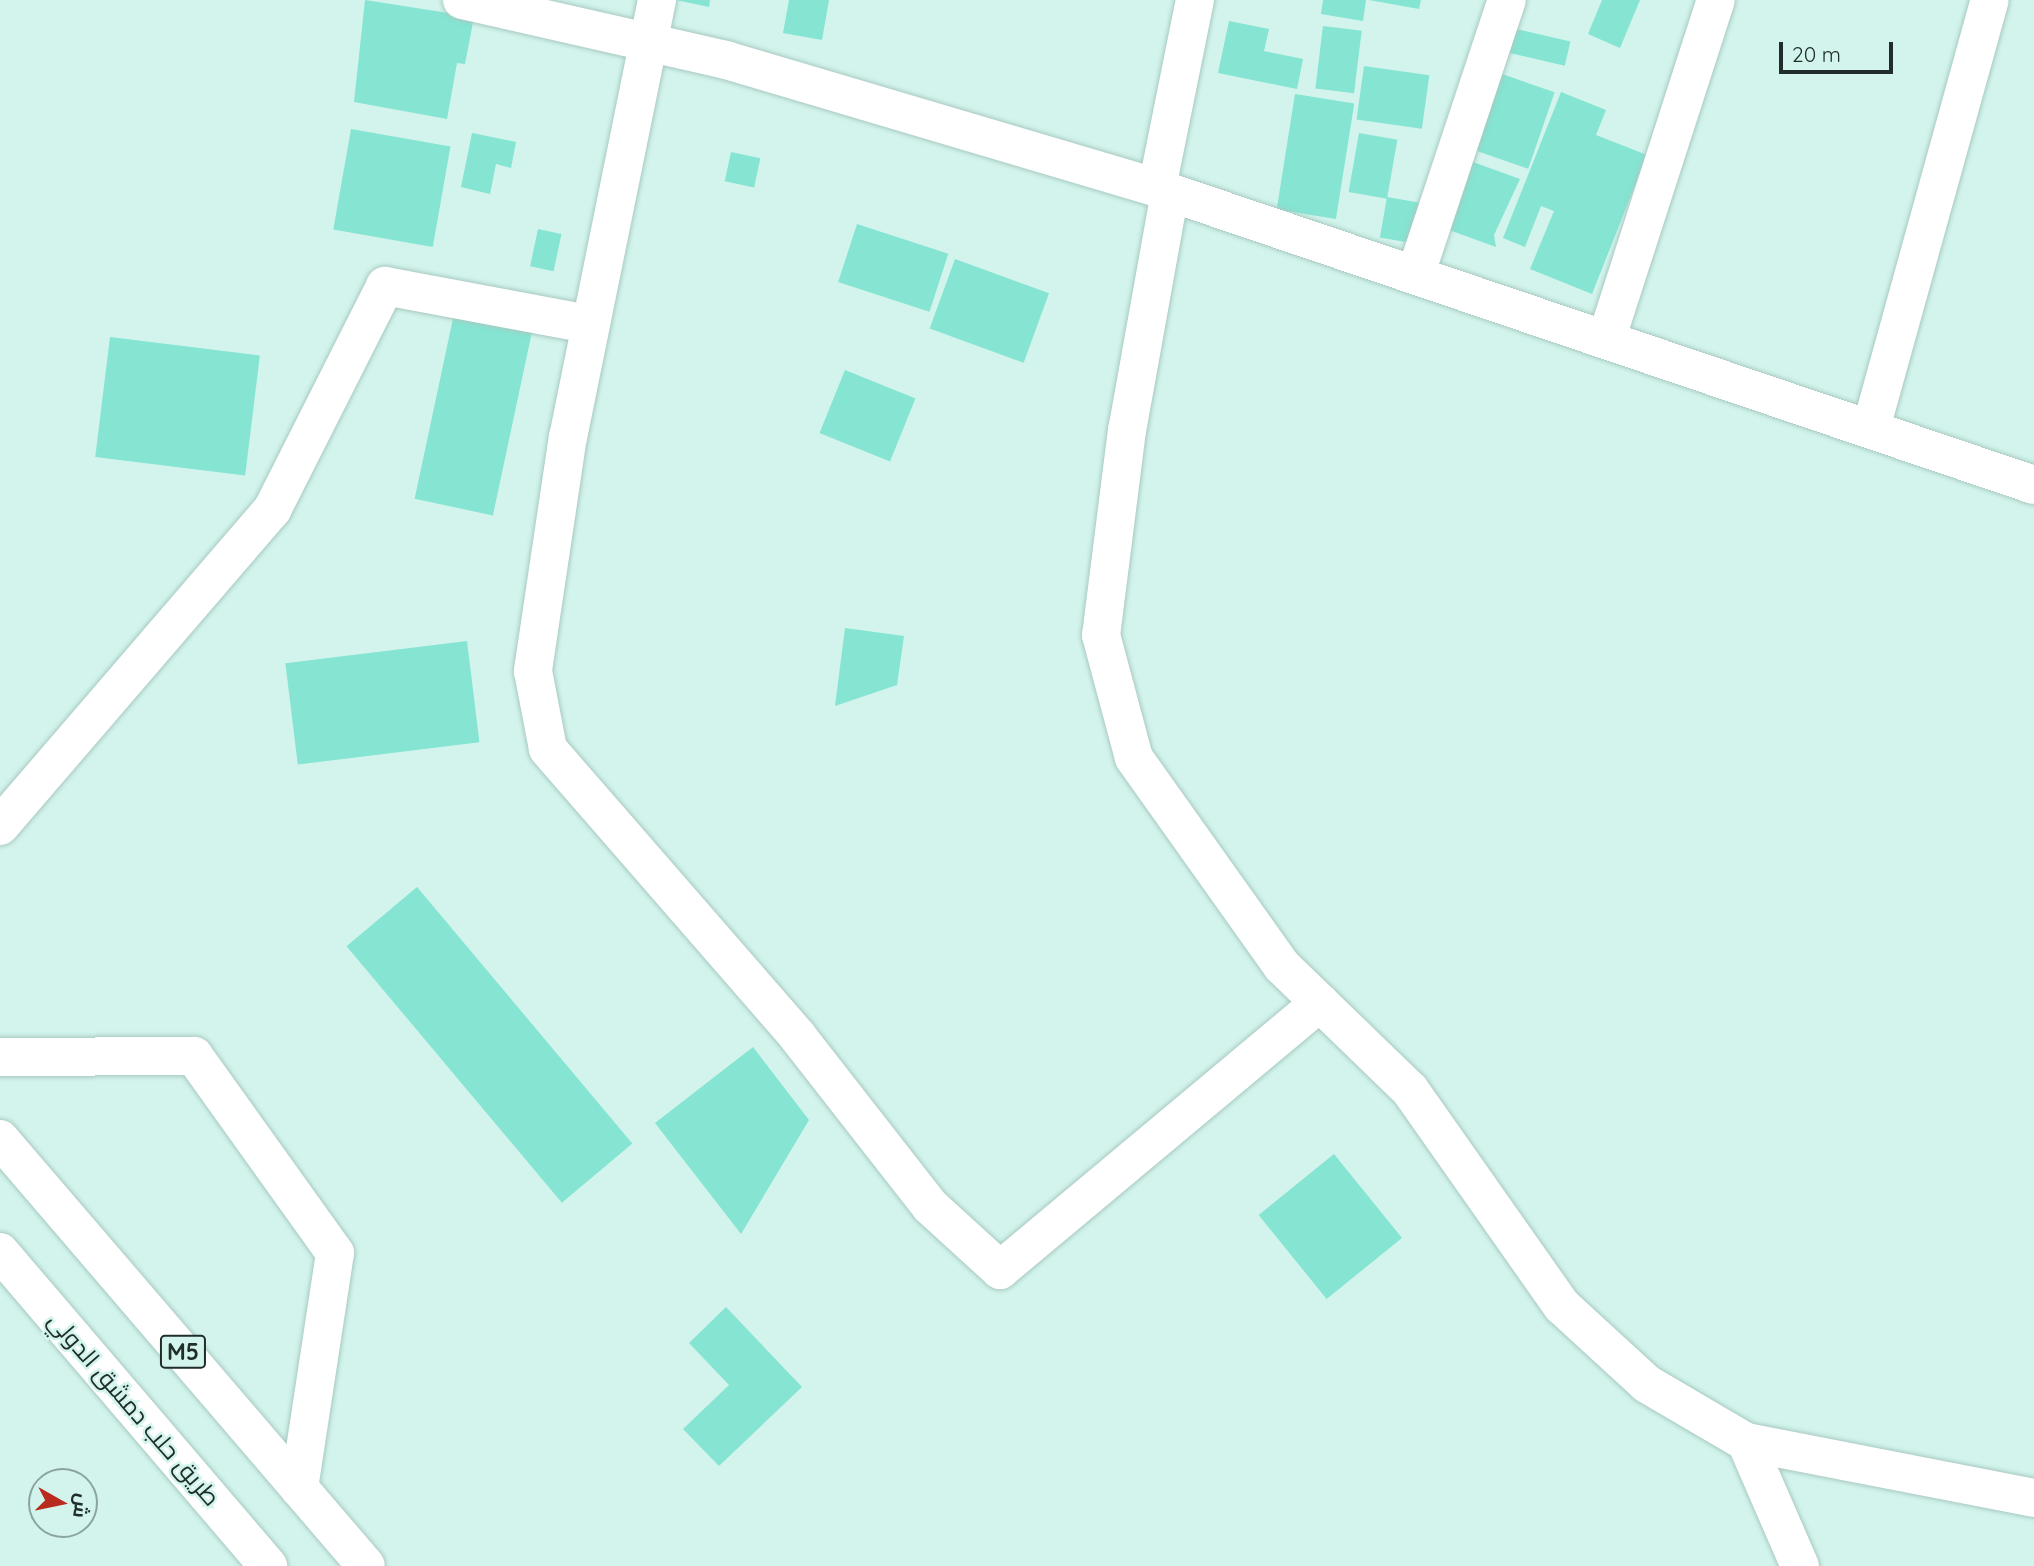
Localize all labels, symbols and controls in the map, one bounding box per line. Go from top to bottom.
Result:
scale bar [1782,28,1896,72]
text: 20 m [1792,41,1841,67]
street label: طريق حلب دمشق الدولي [42,1306,226,1512]
road number: M5 [158,1332,208,1372]
north arrow [28,1468,98,1538]

